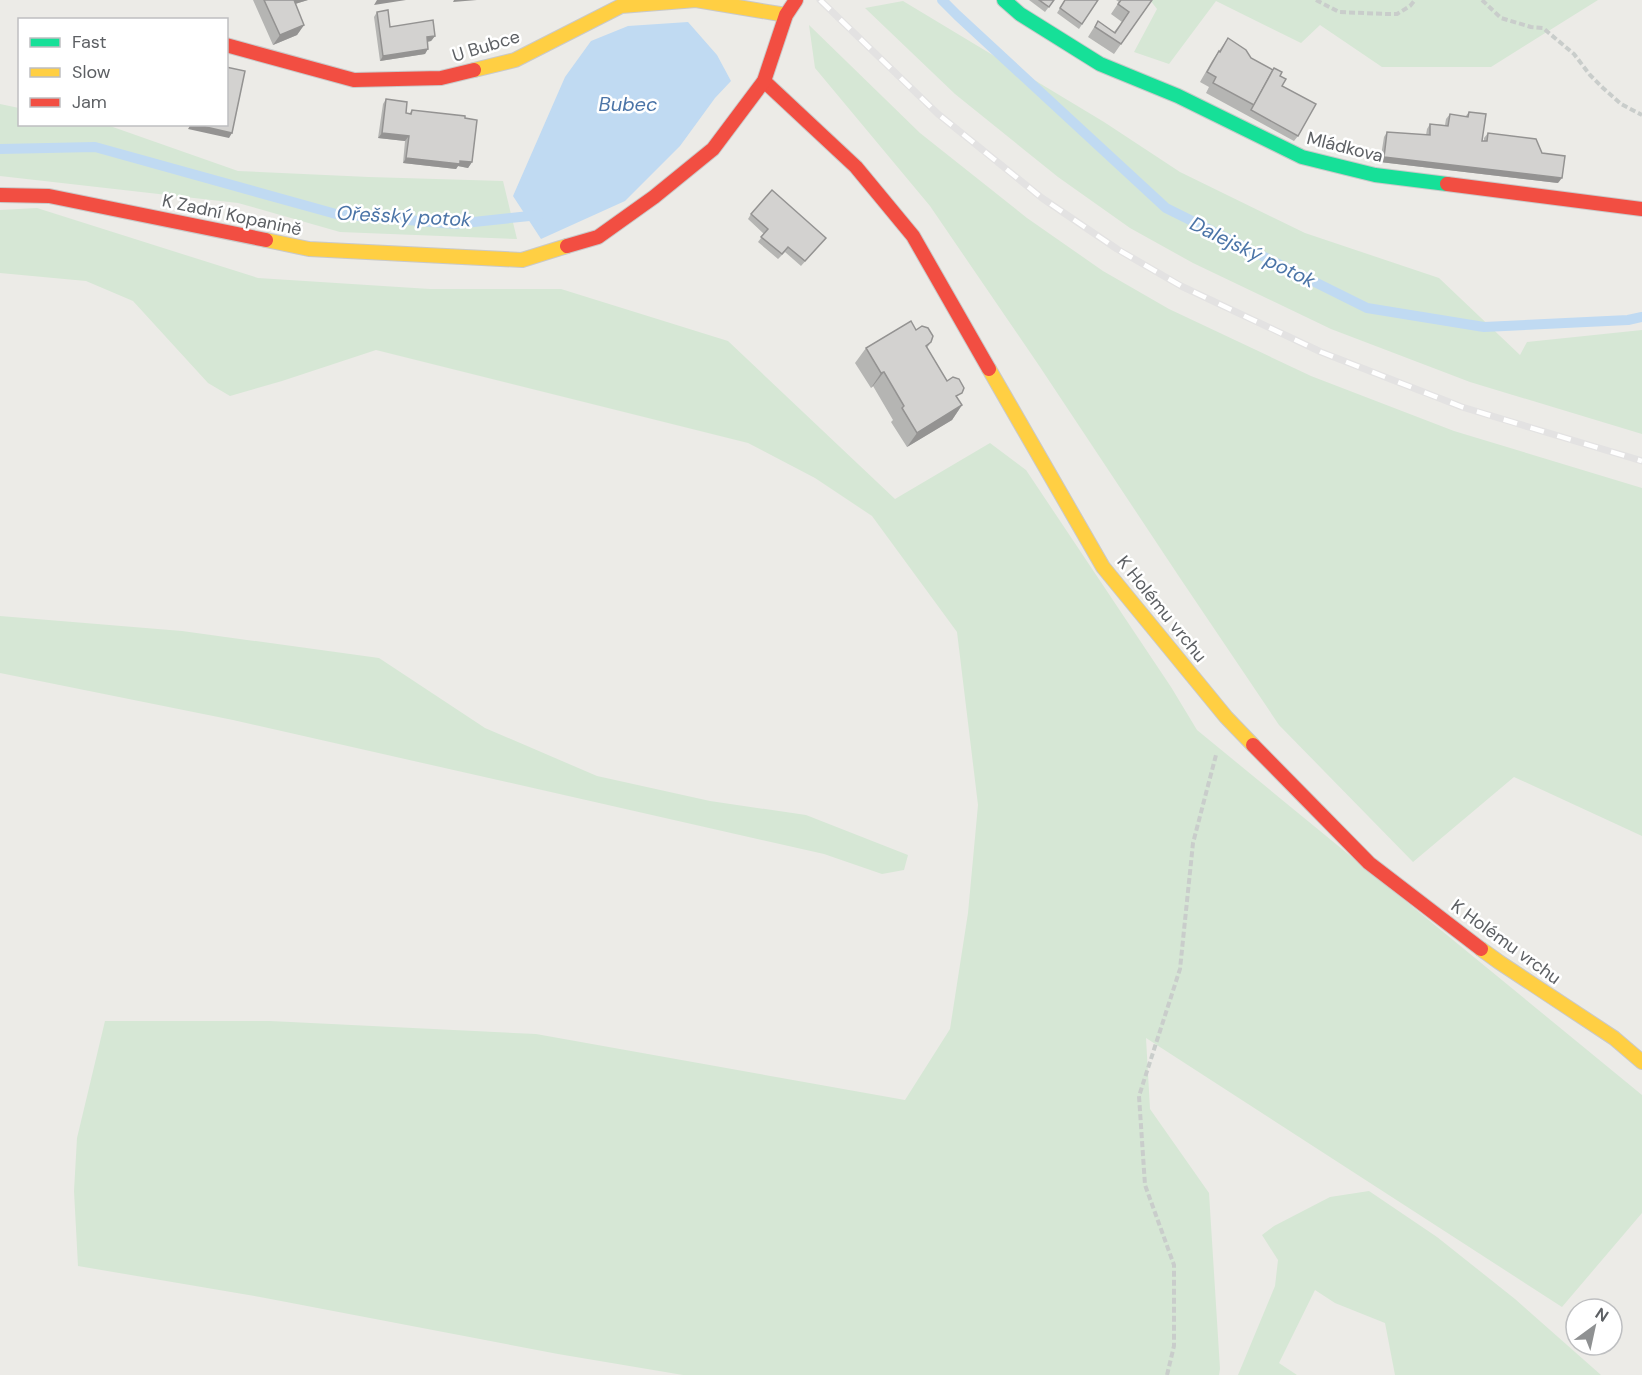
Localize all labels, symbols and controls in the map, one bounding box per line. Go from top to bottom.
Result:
legend [18,18,228,126]
street label: U Bubce [449,24,523,68]
text: Fast [72,30,107,54]
text: Slow [72,60,111,84]
text: Jam [72,90,107,114]
water label: Bubec [599,91,657,117]
street label: Mládkova [1304,126,1386,168]
street label: K Zadní Kopanině [160,188,304,242]
water label: Ořešský potok [336,199,473,233]
water label: Dalejský potok [1186,210,1321,294]
street label: K Holému vrchu [1112,551,1212,667]
street label: K Holému vrchu [1446,894,1566,990]
north arrow [1564,1297,1624,1357]
text: N [1591,1303,1613,1327]

